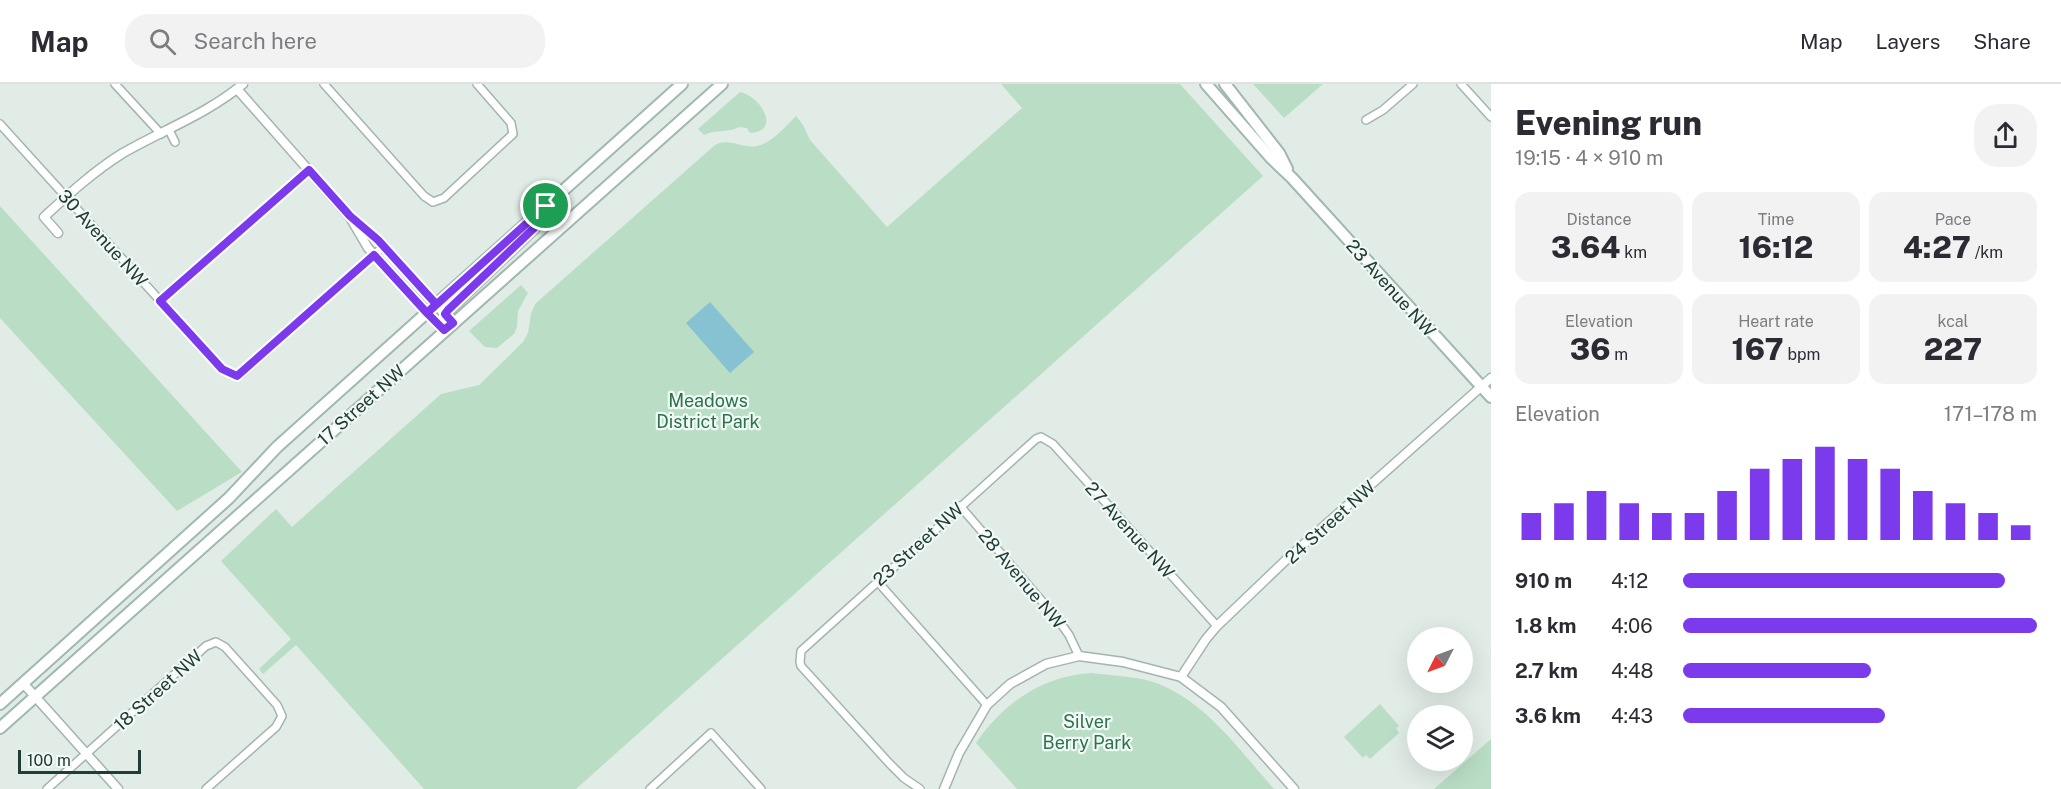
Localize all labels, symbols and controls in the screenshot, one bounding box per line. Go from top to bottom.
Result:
search box [125,14,545,68]
text: Map [30,25,89,58]
icon: search [146,25,179,58]
text: Search here [194,28,317,54]
text: Map [1800,29,1843,54]
text: Layers [1876,29,1940,54]
text: Share [1973,29,2031,54]
text: Evening run [1515,104,1702,142]
button: share [1974,104,2037,167]
text: 19:15 · 4 × 910 m [1515,146,1663,170]
pin [520,180,571,231]
street label: 30 Avenue NW [54,185,152,291]
icon: arrive [529,189,562,222]
text: Distance [1567,210,1631,229]
text: Time [1758,210,1794,229]
text: Pace [1935,210,1971,229]
text: 3.64 [1551,229,1620,265]
text: 16:12 [1739,229,1813,265]
text: 4:27 [1903,229,1971,265]
street label: 23 Avenue NW [1342,235,1440,341]
text: km [1620,243,1647,262]
text: /km [1971,243,2003,262]
text: Elevation [1565,312,1633,331]
text: Heart rate [1738,312,1814,331]
text: kcal [1938,312,1968,331]
text: 36 [1570,331,1610,367]
text: 167 [1732,331,1784,367]
text: 227 [1924,331,1982,367]
text: m [1610,345,1628,364]
text: bpm [1784,345,1820,364]
street label: 17 Street NW [313,360,409,450]
park label: Meadows District Park [656,390,760,432]
text: Elevation [1515,402,1600,426]
text: 171–178 m [1944,402,2037,426]
street label: 24 Street NW [1281,476,1379,568]
street label: 27 Avenue NW [1081,477,1179,583]
street label: 23 Street NW [869,498,967,590]
street label: 28 Avenue NW [974,525,1070,633]
text: 910 m [1515,569,1572,593]
text: 4:12 [1611,569,1648,593]
text: 1.8 km [1515,614,1576,638]
text: 4:06 [1611,614,1653,638]
north arrow [1407,627,1473,693]
map controls [1407,627,1473,771]
street label: 18 Street NW [110,645,206,735]
text: 2.7 km [1515,659,1578,683]
text: 4:48 [1611,659,1653,683]
text: 3.6 km [1515,704,1581,728]
text: 4:43 [1611,704,1653,728]
button: layers [1407,705,1473,771]
park label: Silver Berry Park [1043,711,1131,753]
scale bar [18,747,141,774]
text: 100 m [27,751,71,770]

